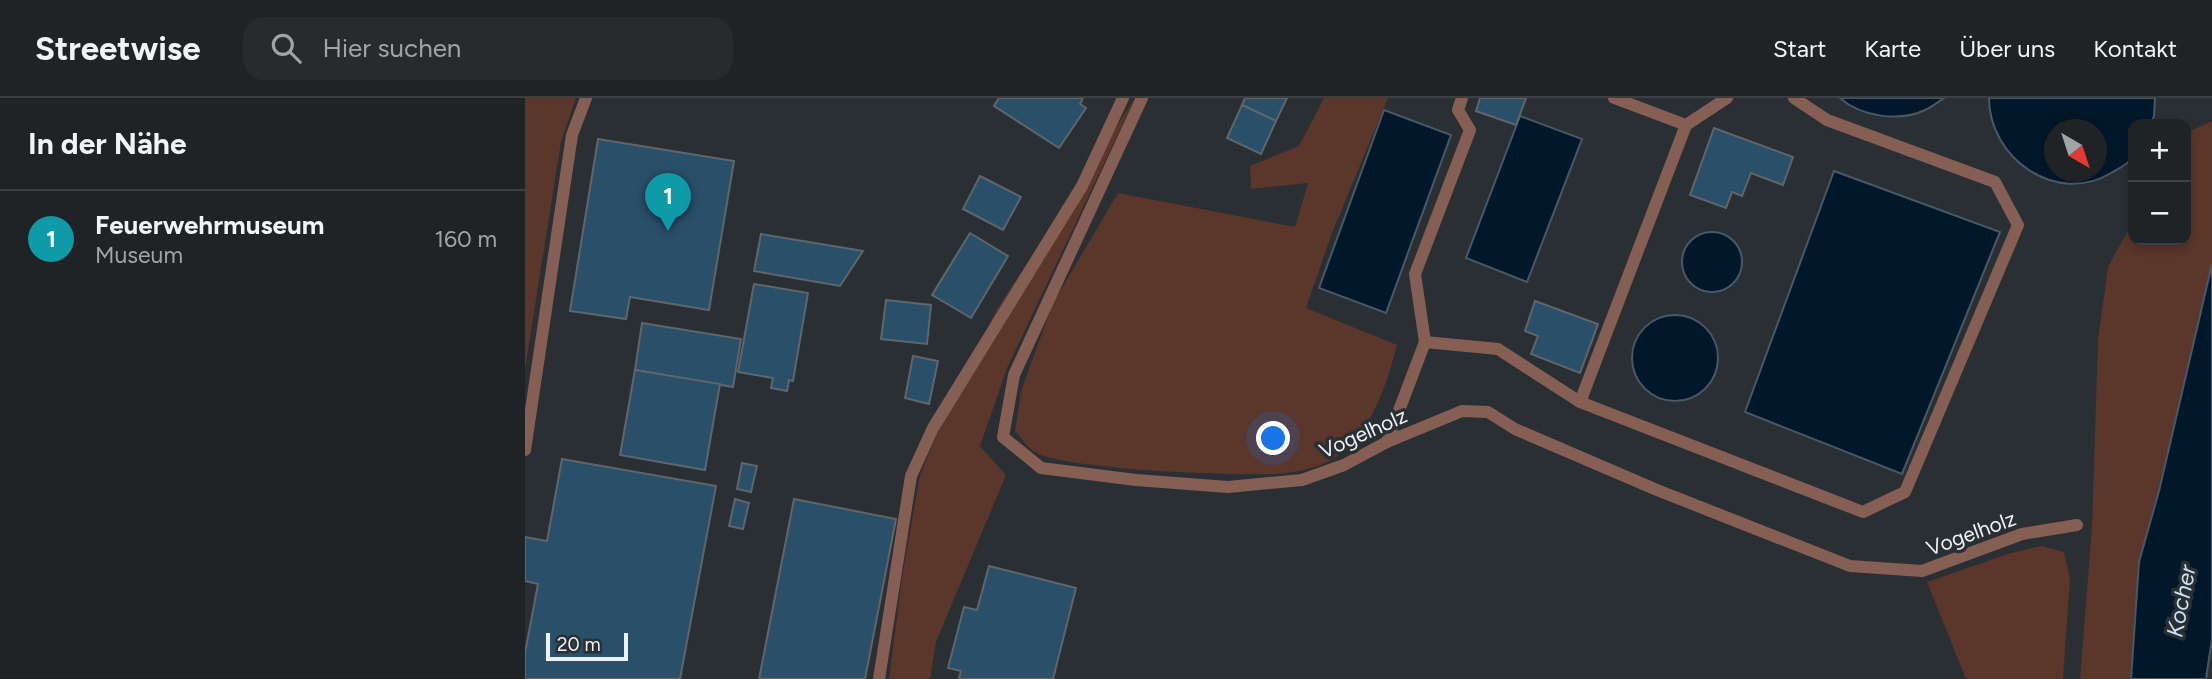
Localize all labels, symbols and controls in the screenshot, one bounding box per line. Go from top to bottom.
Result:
search box [243,17,733,80]
text: Streetwise [35,29,201,68]
icon: search [267,29,305,67]
text: Hier suchen [323,32,461,64]
text: Start [1773,34,1826,63]
text: Karte [1864,34,1921,63]
text: Über uns [1959,34,2055,63]
text: Kontakt [2093,34,2177,63]
north arrow [2044,119,2107,182]
map controls [2128,119,2191,245]
button: + [2128,119,2191,182]
text: In der Nähe [28,125,187,162]
pin: 1 [645,173,691,231]
button: − [2128,182,2191,245]
text: Feuerwehrmuseum [95,209,324,241]
text: 1 [46,225,56,253]
text: 160 m [434,225,497,253]
text: Museum [95,241,183,269]
street label: Vogelholz [1315,403,1411,463]
your location [1256,421,1290,455]
street label: Vogelholz [1923,505,2019,561]
water label: Kocher [2160,561,2202,639]
scale bar [546,630,628,662]
text: 20 m [557,633,601,656]

